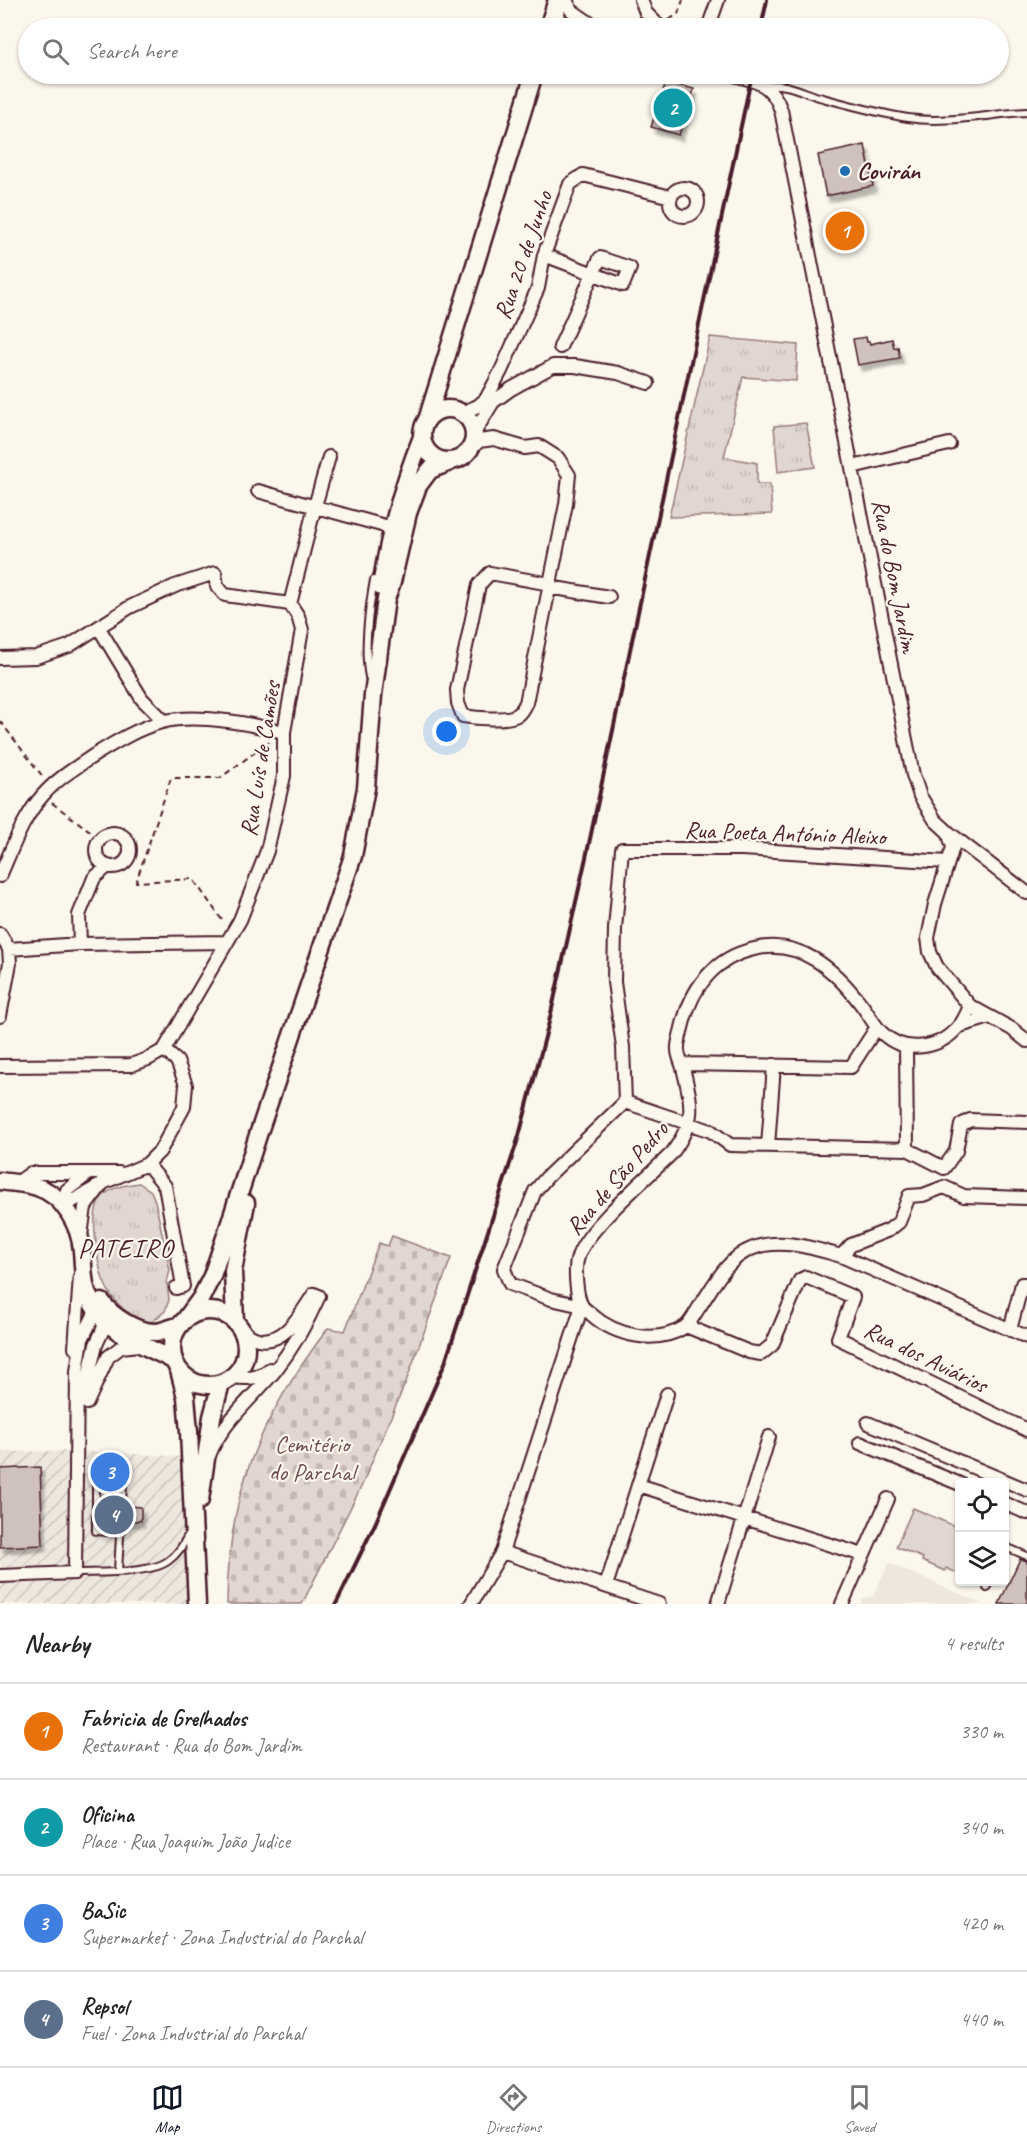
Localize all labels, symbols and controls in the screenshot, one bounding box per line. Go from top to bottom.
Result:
search box [18,18,1009,84]
icon: search [39,35,72,68]
text: Search here [87,37,177,65]
pin: 2 [654,86,692,130]
place label: Covirán [857,156,921,186]
marker: Covirán [838,164,852,178]
street label: Rua 20 de Junho [487,186,559,323]
pin: 1 [826,208,864,254]
street label: Rua do Bom Jardim [865,497,925,657]
street label: Rua Luís de Camões [233,677,287,838]
your location [432,717,461,746]
street label: Rua Poeta António Aleixo [684,815,888,852]
street label: Rua de São Pedro [559,1114,676,1241]
district label: PATEIRO [78,1232,176,1265]
street label: Rua dos Aviários [860,1314,994,1400]
park label: Cemitério do Parchal [269,1429,359,1487]
pin: 3 [90,1450,130,1494]
map controls [955,1478,1009,1586]
button: locate [955,1478,1009,1532]
pin: 4 [94,1492,134,1538]
button: layers [955,1532,1009,1586]
text: Nearby [24,1627,89,1660]
text: 4 results [944,1631,1003,1656]
text: Fabricia de Grelhados [81,1705,247,1733]
text: 1 [39,1719,48,1744]
text: 330 m [960,1719,1003,1744]
text: Restaurant · Rua do Bom Jardim [81,1733,302,1758]
text: Oficina [81,1801,134,1829]
text: 2 [39,1815,48,1840]
text: 340 m [960,1815,1003,1840]
text: Place · Rua Joaquim João Judice [81,1829,290,1854]
text: BaSic [81,1897,126,1925]
text: 3 [39,1911,48,1936]
text: 420 m [960,1911,1003,1936]
text: Supermarket · Zona Industrial do Parchal [81,1925,363,1950]
text: Repsol [81,1993,128,2021]
text: 4 [39,2007,48,2032]
text: 440 m [960,2007,1003,2032]
text: Fuel · Zona Industrial do Parchal [81,2021,304,2046]
tab: Map [151,2081,184,2137]
tab: Directions [486,2081,541,2137]
tab: Saved [843,2081,876,2137]

